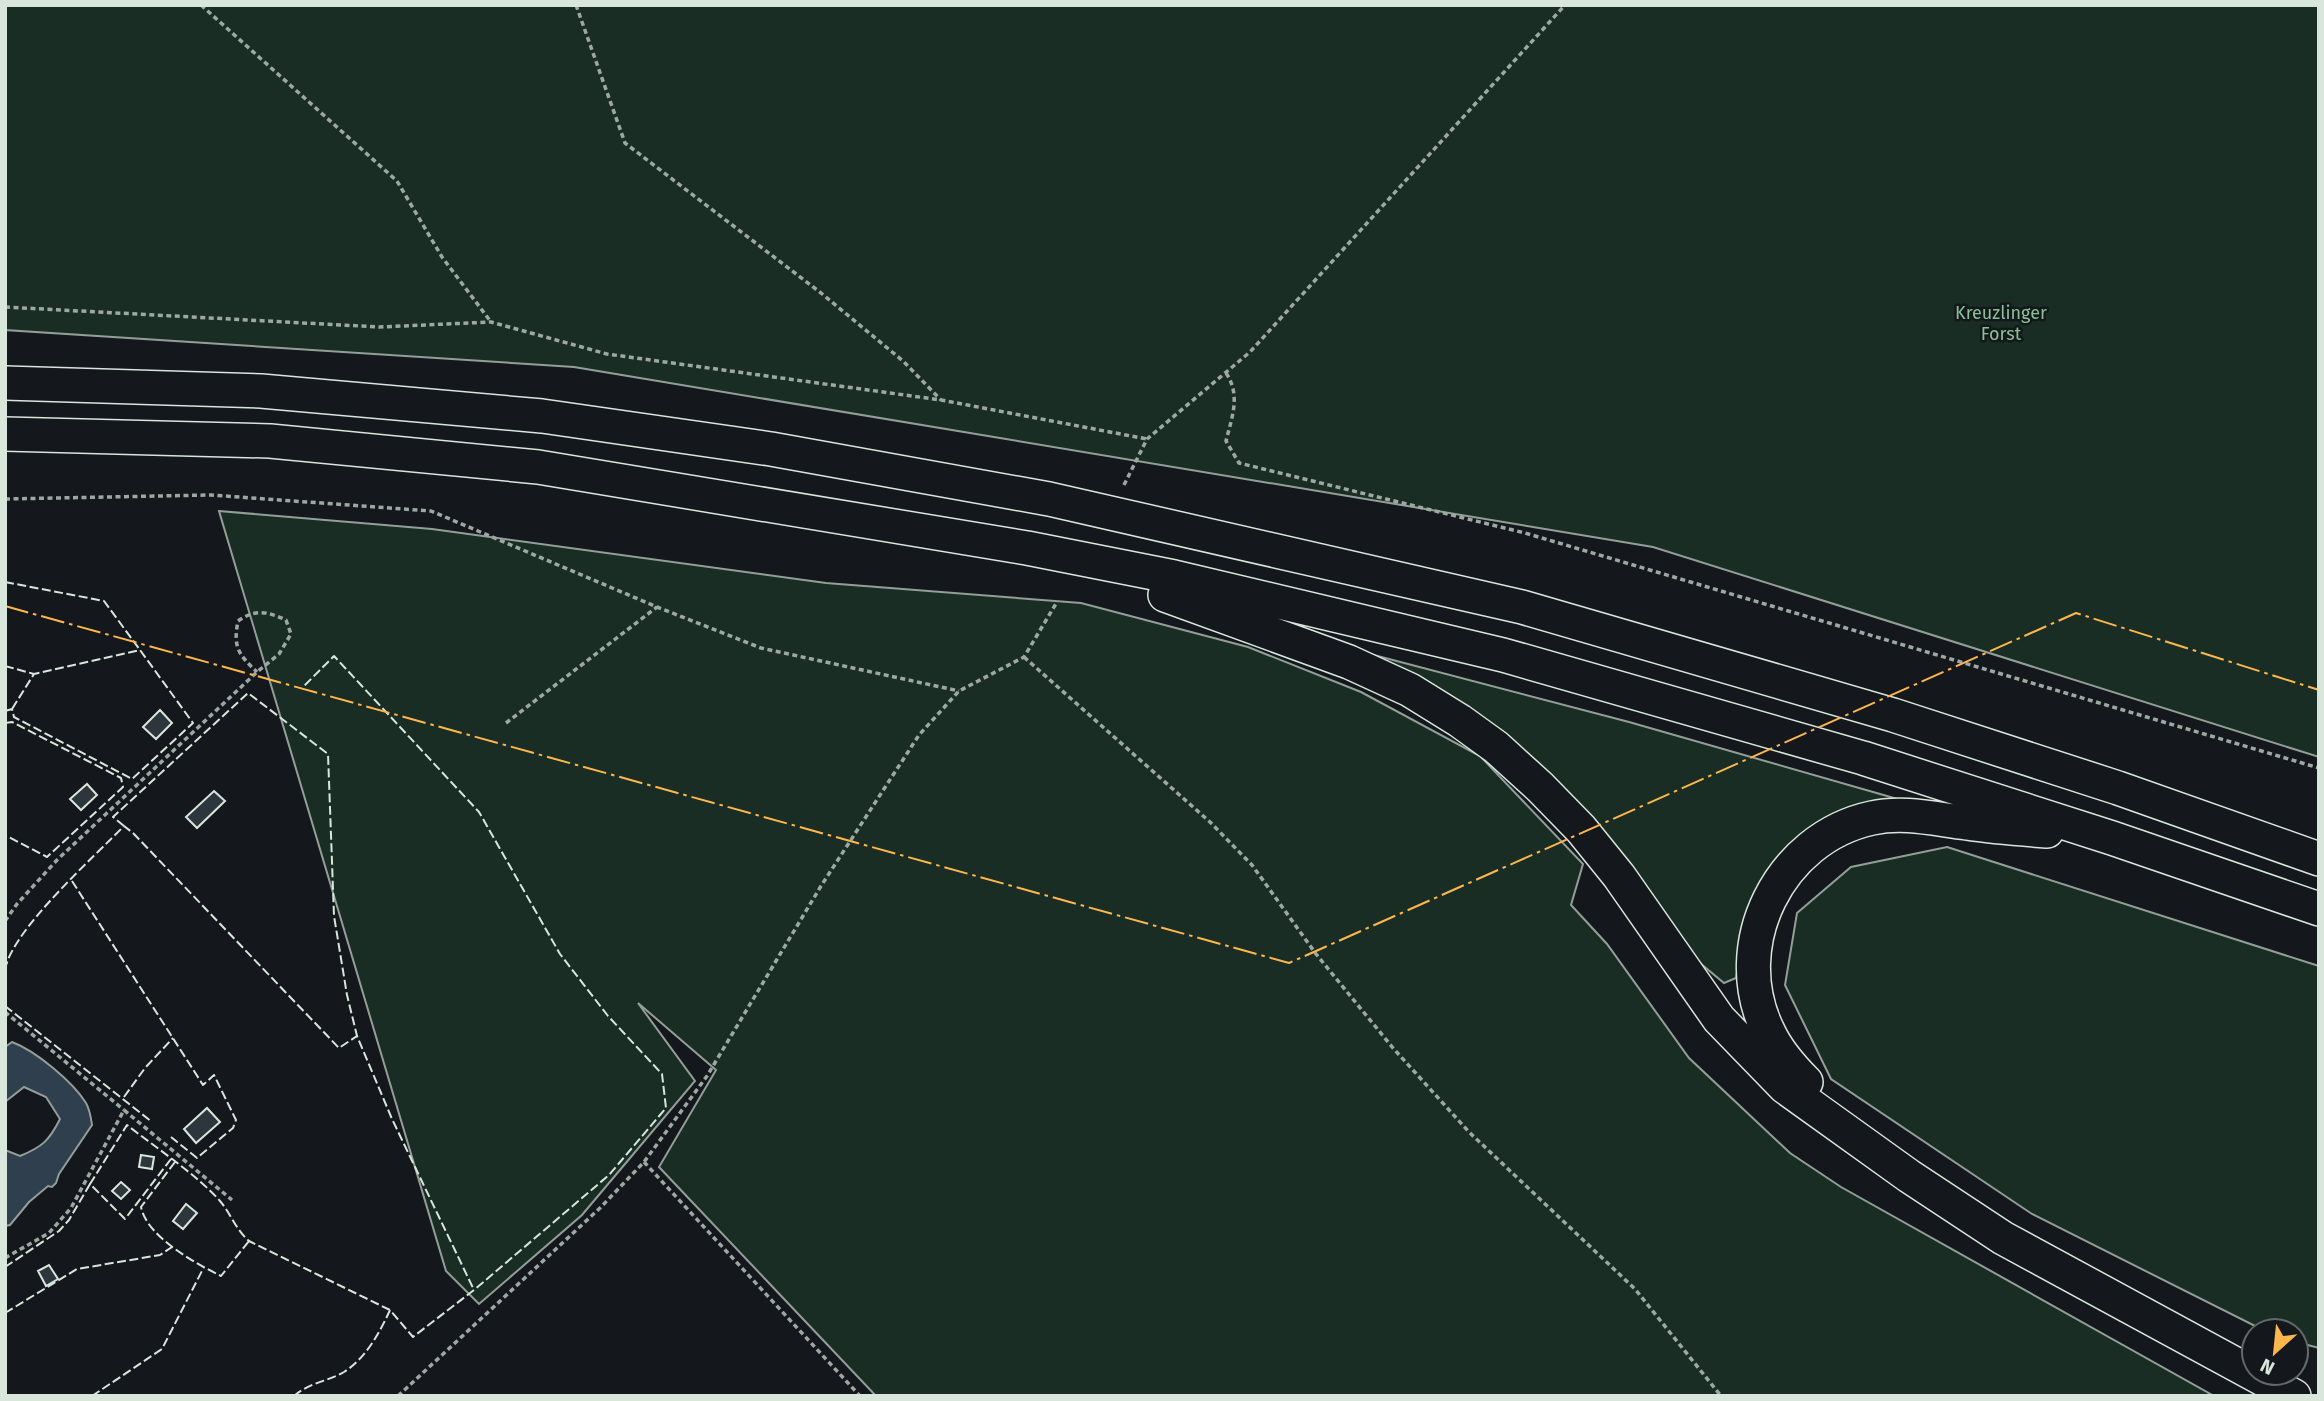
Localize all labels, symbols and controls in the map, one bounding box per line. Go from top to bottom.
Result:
park label: Kreuzlinger Forst [1955,302,2047,345]
north arrow [2240,1317,2310,1387]
text: N [2257,1354,2278,1380]

